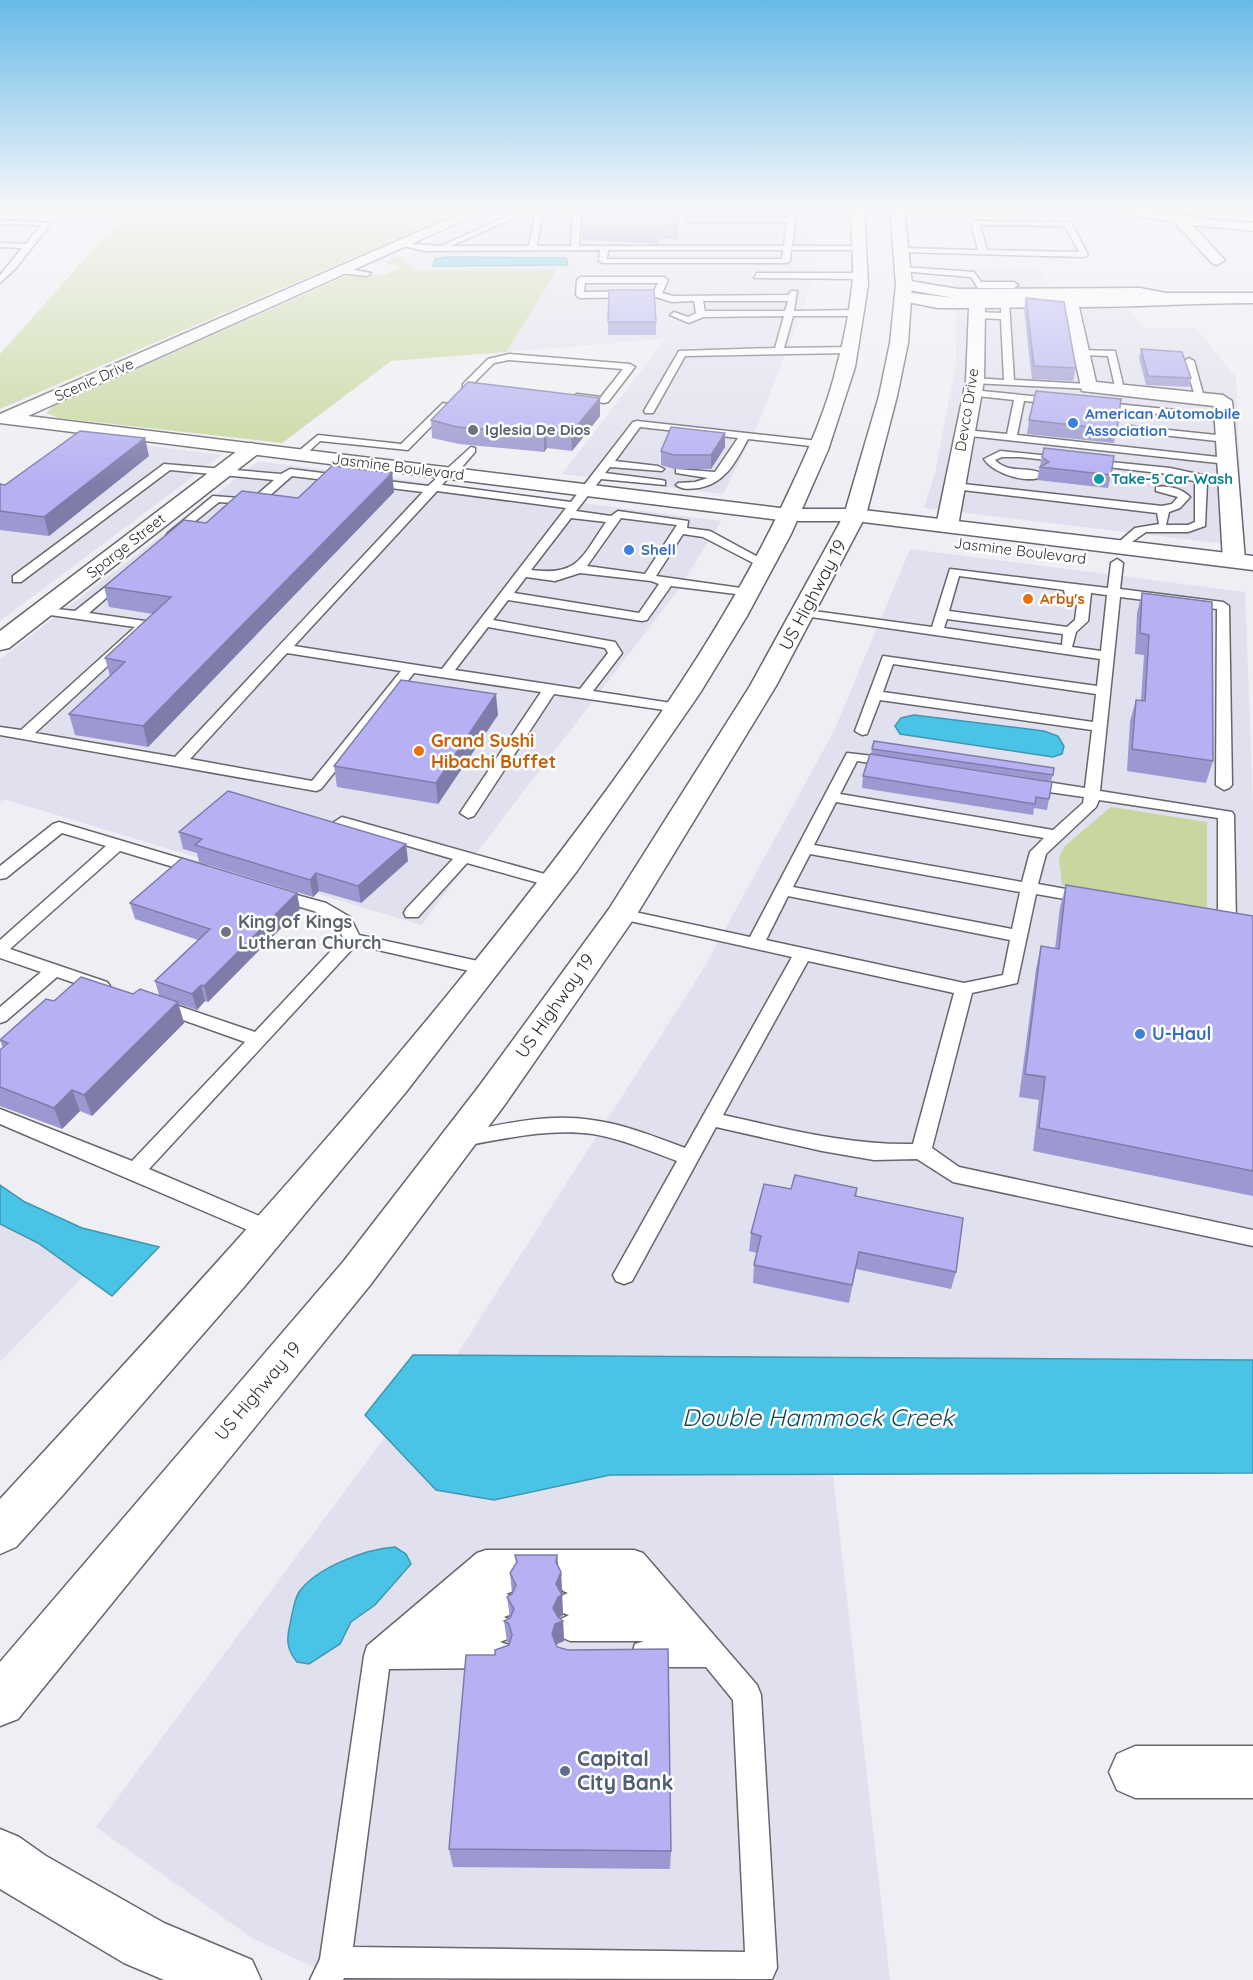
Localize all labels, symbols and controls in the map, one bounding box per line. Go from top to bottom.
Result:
street label: Scenic Drive [51,354,136,405]
street label: Devco Drive [951,367,982,453]
place label: American Automobile Association [1085,404,1240,440]
marker: American Automobile Association [1066,416,1080,430]
place label: Iglesia De Dios [485,420,591,439]
marker: Iglesia De Dios [466,423,480,437]
street label: Jasmine Boulevard [331,449,465,484]
place label: Take-5 Car Wash [1111,469,1233,488]
marker: Take-5 Car Wash [1092,472,1106,486]
street label: Sparge Street [82,509,169,582]
street label: Jasmine Boulevard [953,533,1087,568]
street label: US Highway 19 [774,535,851,654]
place label: Shell [641,540,676,559]
marker: Shell [622,543,636,557]
place label: Arby's [1040,589,1085,608]
marker: Arby's [1021,592,1035,606]
place label: Grand Sushi Hibachi Buffet [431,729,556,773]
marker: Grand Sushi Hibachi Buffet [412,744,426,758]
place label: King of Kings Lutheran Church [238,910,382,954]
marker: King of Kings Lutheran Church [219,925,233,939]
street label: US Highway 19 [510,949,599,1062]
place label: U-Haul [1152,1022,1211,1045]
marker: U-Haul [1133,1027,1147,1041]
street label: US Highway 19 [209,1336,306,1445]
water label: Double Hammock Creek [682,1402,956,1432]
place label: Capital City Bank [577,1745,673,1795]
marker: Capital City Bank [558,1764,572,1778]

